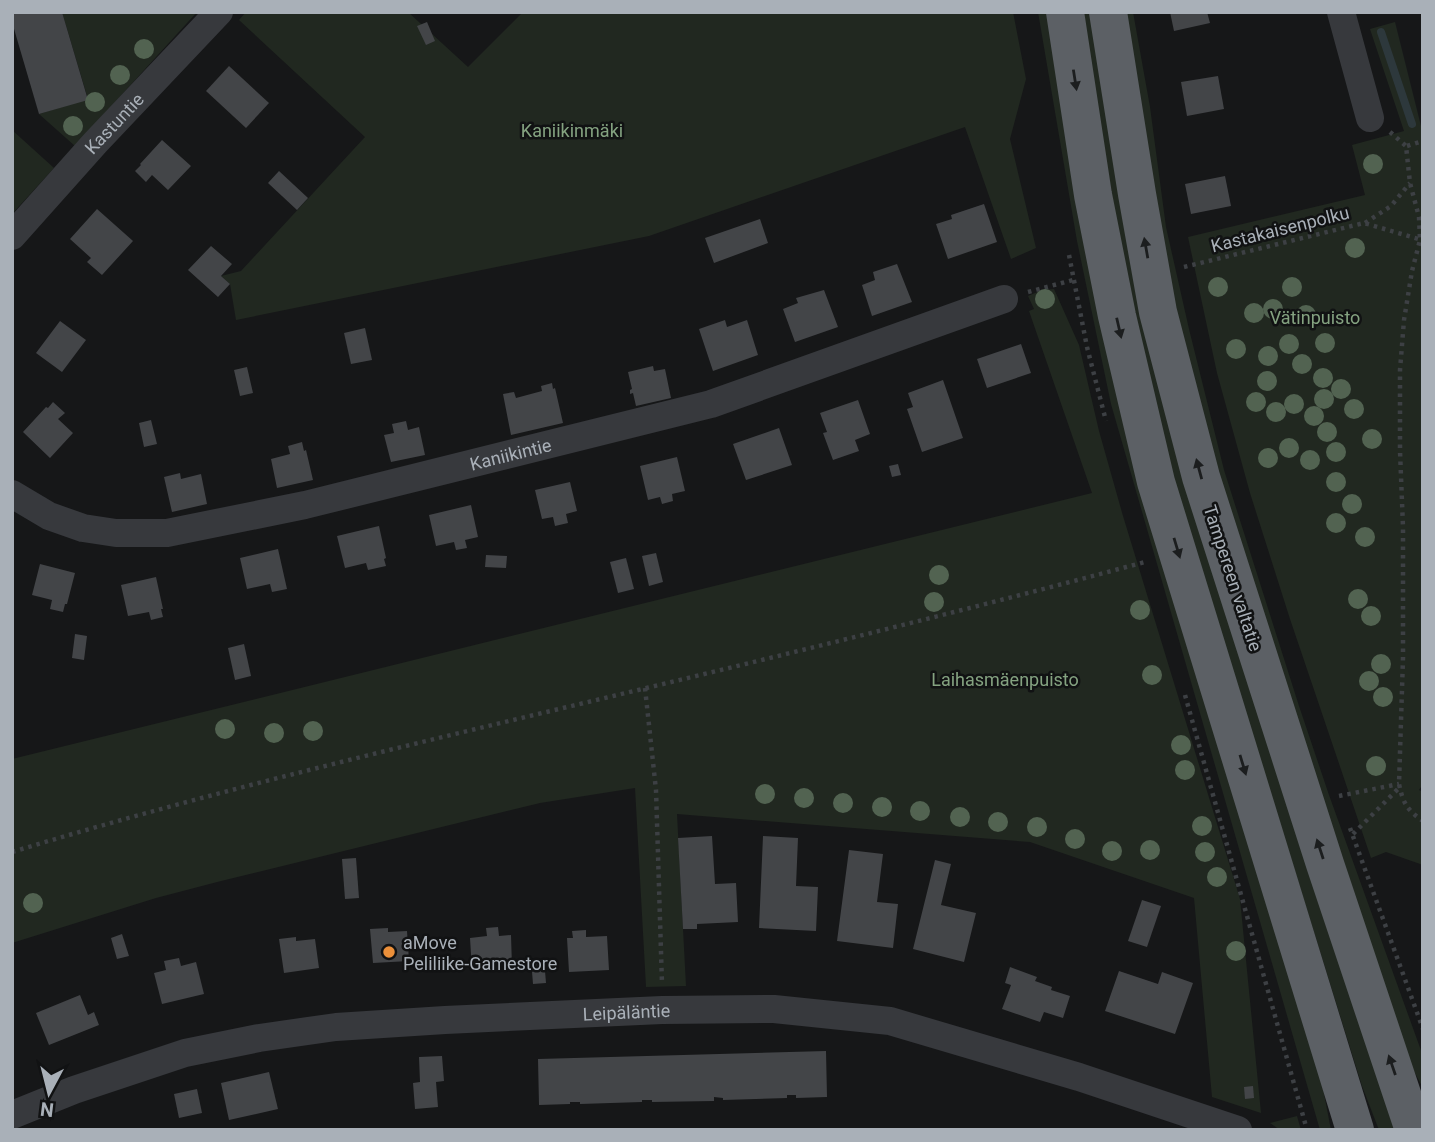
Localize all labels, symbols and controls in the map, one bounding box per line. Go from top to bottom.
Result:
one-way arrow [1070,69,1081,91]
street label: Kastuntie [80,88,148,158]
park label: Kaniikinmäki [521,120,623,141]
street label: Kastakaisenpolku [1209,202,1351,256]
one-way arrow [1140,237,1151,259]
park label: Vätinpuisto [1270,307,1360,328]
one-way arrow [1114,317,1125,339]
street label: Kaniikintie [468,434,553,474]
one-way arrow [1193,458,1204,480]
street label: Tampereen valtatie [1199,502,1267,654]
one-way arrow [1172,538,1182,559]
park label: Laihasmäenpuisto [931,669,1079,690]
one-way arrow [1239,755,1249,776]
one-way arrow [1314,839,1325,860]
place label: aMove Peliliike-Gamestore [403,932,557,974]
marker: aMove Peliliike-Gamestore [381,944,397,960]
street label: Leipäläntie [582,999,670,1024]
one-way arrow [1386,1054,1397,1075]
north arrow [14,1058,84,1128]
text: N [39,1097,55,1122]

